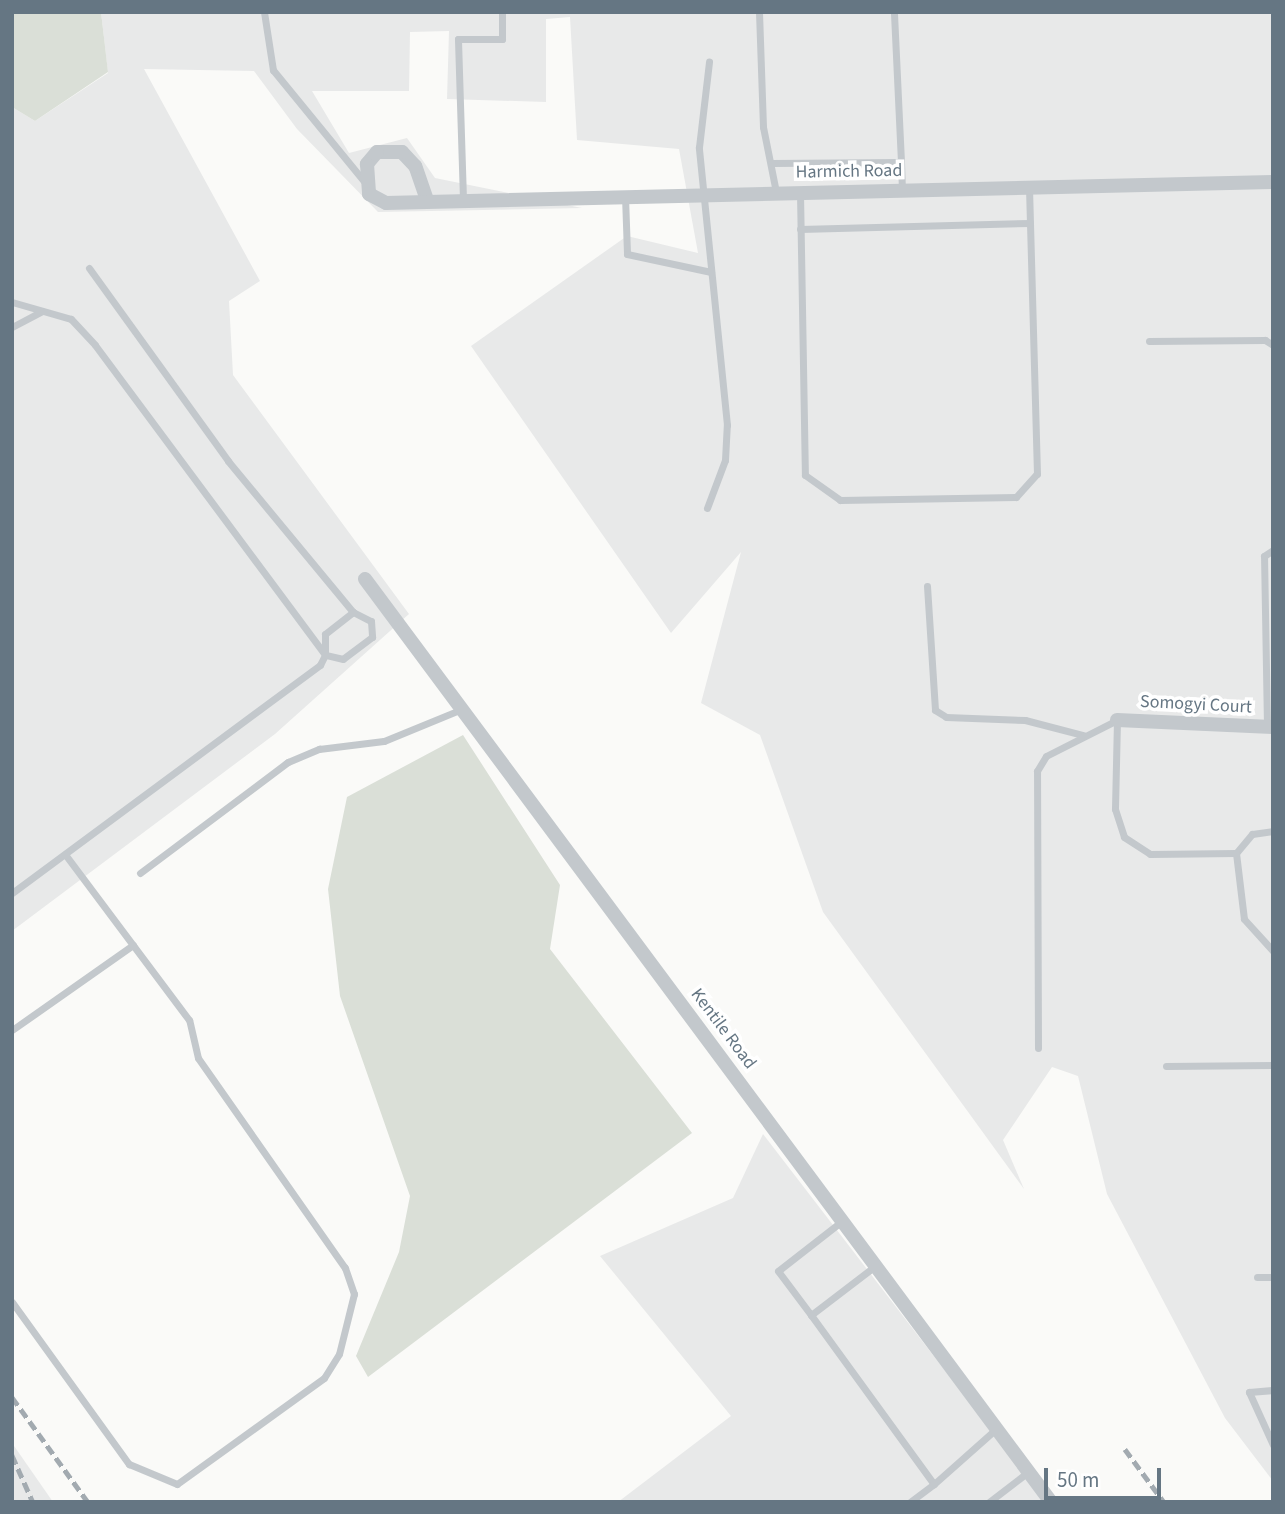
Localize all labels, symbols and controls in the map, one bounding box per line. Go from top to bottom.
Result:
street label: Harmich Road [796,160,902,184]
street label: Somogyi Court [1140,691,1252,719]
street label: Kentile Road [686,984,760,1074]
scale bar [1047,1454,1164,1498]
text: 50 m [1057,1465,1099,1495]

